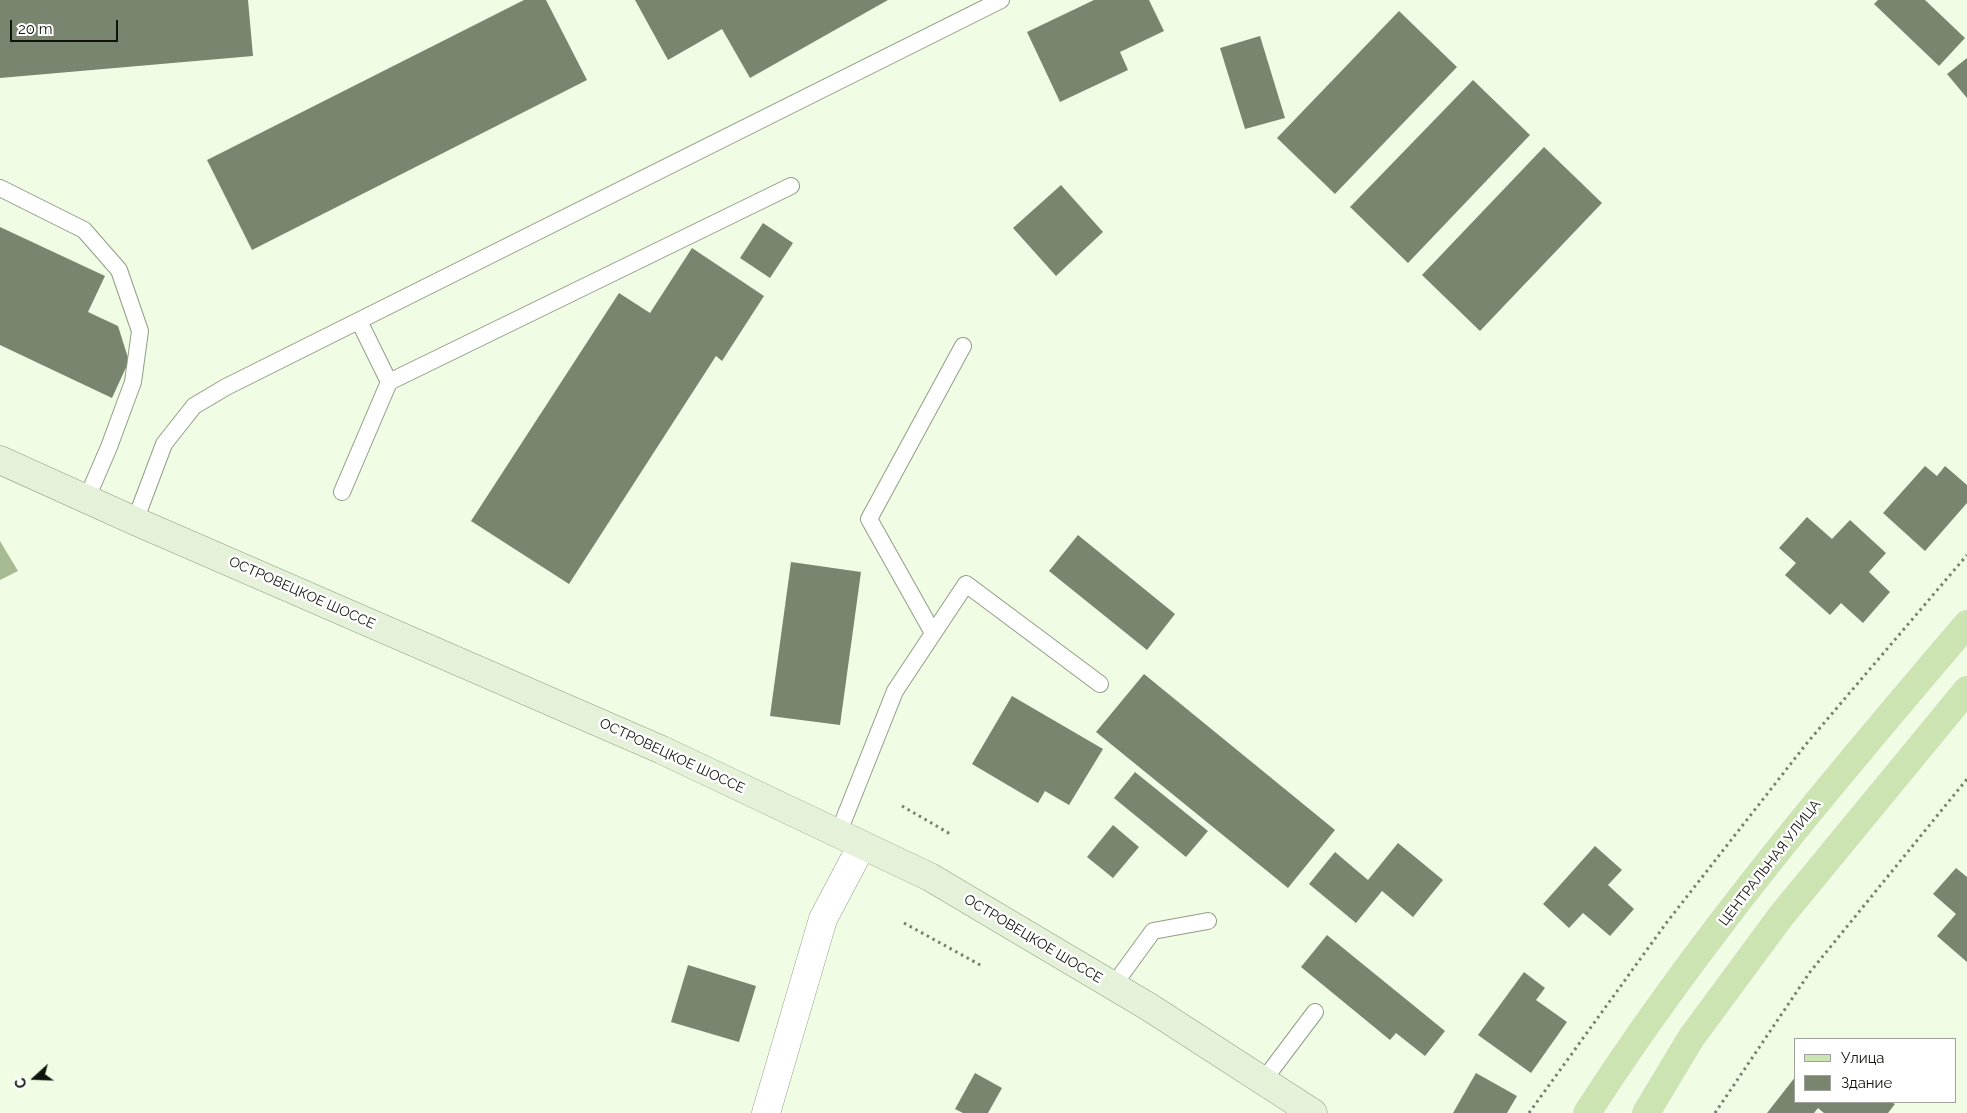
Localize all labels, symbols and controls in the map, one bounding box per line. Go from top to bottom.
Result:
scale bar [12,10,120,42]
text: 20 m [18,20,53,38]
street label: ОСТРОВЕЦКОЕ ШОССЕ [226,553,378,633]
street label: ОСТРОВЕЦКОЕ ШОССЕ [597,715,747,797]
street label: ЦЕНТРАЛЬНАЯ УЛИЦА [1716,797,1824,929]
street label: ОСТРОВЕЦКОЕ ШОССЕ [961,891,1105,987]
legend [1794,1038,1957,1103]
text: Улица [1841,1049,1885,1067]
north arrow [10,1053,60,1103]
text: Здание [1841,1074,1892,1092]
text: С [12,1076,30,1090]

